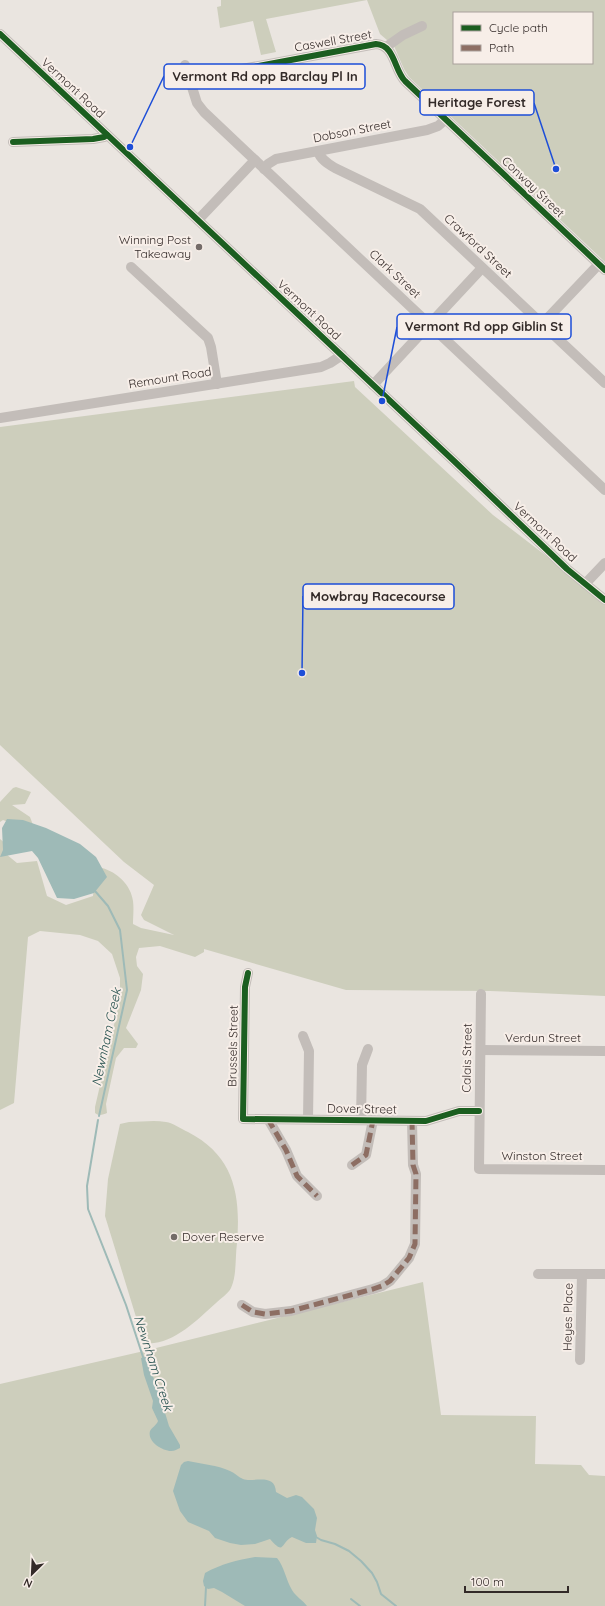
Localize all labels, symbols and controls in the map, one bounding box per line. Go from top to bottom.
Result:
legend [453,12,593,64]
text: Cycle path [489,20,548,35]
street label: Caswell Street [293,26,373,55]
text: Path [489,40,514,55]
street label: Vermont Road [38,54,108,121]
callout: Vermont Rd opp Barclay Pl In [164,64,365,89]
text: Vermont Rd opp Barclay Pl In [172,68,358,84]
callout: Heritage Forest [420,90,534,115]
text: Heritage Forest [428,94,526,110]
street label: Dobson Street [312,116,392,145]
street label: Conway Street [499,153,568,220]
street label: Crawford Street [441,210,515,281]
place label: Winning Post Takeaway [119,232,191,261]
marker: Winning Post Takeaway [194,242,204,252]
street label: Clark Street [366,246,424,301]
street label: Vermont Road [274,276,344,343]
callout: Vermont Rd opp Giblin St [397,314,571,339]
text: Vermont Rd opp Giblin St [405,318,563,334]
street label: Remount Road [127,364,213,391]
street label: Vermont Road [510,498,580,565]
callout: Mowbray Racecourse [303,584,454,609]
text: Mowbray Racecourse [310,588,446,604]
water label: Newnham Creek [88,986,124,1087]
street label: Brussels Street [224,1005,241,1087]
street label: Calais Street [458,1023,475,1093]
street label: Verdun Street [505,1030,581,1045]
street label: Dover Street [327,1100,397,1117]
street label: Winston Street [502,1148,583,1163]
place label: Dover Reserve [182,1229,265,1244]
marker: Dover Reserve [169,1232,179,1242]
street label: Heyes Place [559,1283,576,1351]
water label: Newnham Creek [131,1313,177,1414]
north arrow [12,1554,52,1594]
scale bar [465,1568,568,1594]
text: 100 m [471,1574,504,1589]
text: N [21,1575,34,1591]

